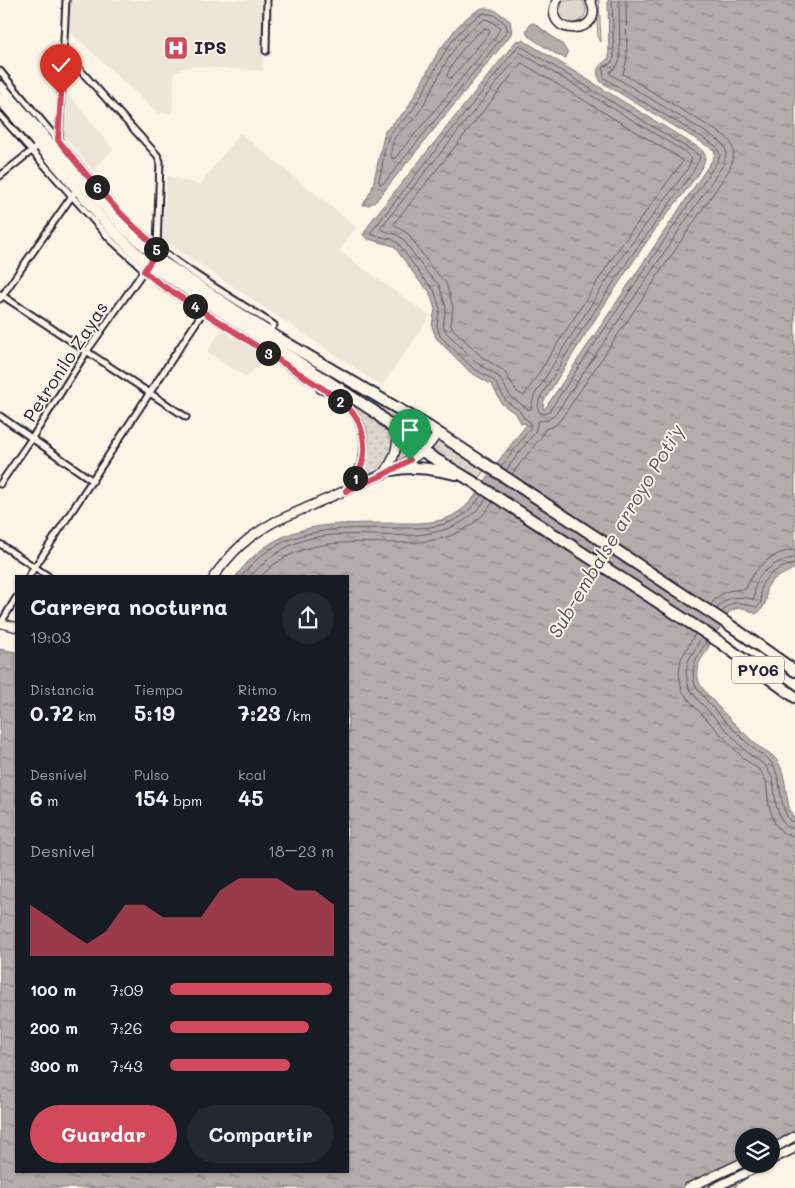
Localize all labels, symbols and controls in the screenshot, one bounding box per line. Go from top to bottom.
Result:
hospital icon: IPS [163,35,189,61]
place label: IPS [194,35,227,59]
pin [40,44,82,95]
icon: check [47,51,75,79]
pin: 6 [84,174,110,200]
text: 6 [93,178,102,197]
pin: 5 [144,236,168,262]
text: 5 [152,240,161,259]
pin: 4 [182,294,208,318]
street label: Petronilo Zayas [17,297,113,426]
text: 4 [191,297,200,316]
pin: 3 [256,340,280,366]
text: 3 [264,344,273,363]
pin: 2 [328,388,352,414]
text: 2 [337,392,344,411]
pin [389,409,431,460]
icon: arrive [396,416,424,444]
water label: Sub-embalse arroyo Poti'y [542,419,689,642]
pin: 1 [342,466,368,490]
text: 1 [352,469,359,488]
text: Carrera nocturna [30,592,228,621]
button: share [282,592,334,644]
text: 19:03 [30,626,71,647]
road number: PY06 [732,656,784,684]
text: Distancia [30,680,95,699]
text: Tiempo [134,680,183,699]
text: Ritmo [238,680,277,699]
text: 0.72 [30,699,73,726]
text: 5:19 [134,699,175,726]
text: 7:23 [238,699,281,726]
text: km [73,706,97,725]
text: /km [281,706,311,725]
text: Desnivel [30,765,87,784]
text: Pulso [134,765,169,784]
text: kcal [238,765,266,784]
text: 6 [30,784,43,811]
text: 154 [134,784,169,811]
text: 45 [238,784,264,811]
text: m [43,791,58,810]
text: bpm [169,791,202,810]
text: Desnivel [30,840,95,861]
text: 18–23 m [268,840,334,861]
text: 100 m [30,979,76,1000]
text: 7:09 [110,979,143,1000]
text: 200 m [30,1017,78,1038]
text: 7:26 [110,1017,142,1038]
text: 300 m [30,1055,79,1076]
text: 7:43 [110,1055,143,1076]
button: Guardar [30,1105,177,1163]
button: Compartir [187,1105,334,1163]
map controls [735,1128,780,1173]
button: layers [735,1128,780,1173]

